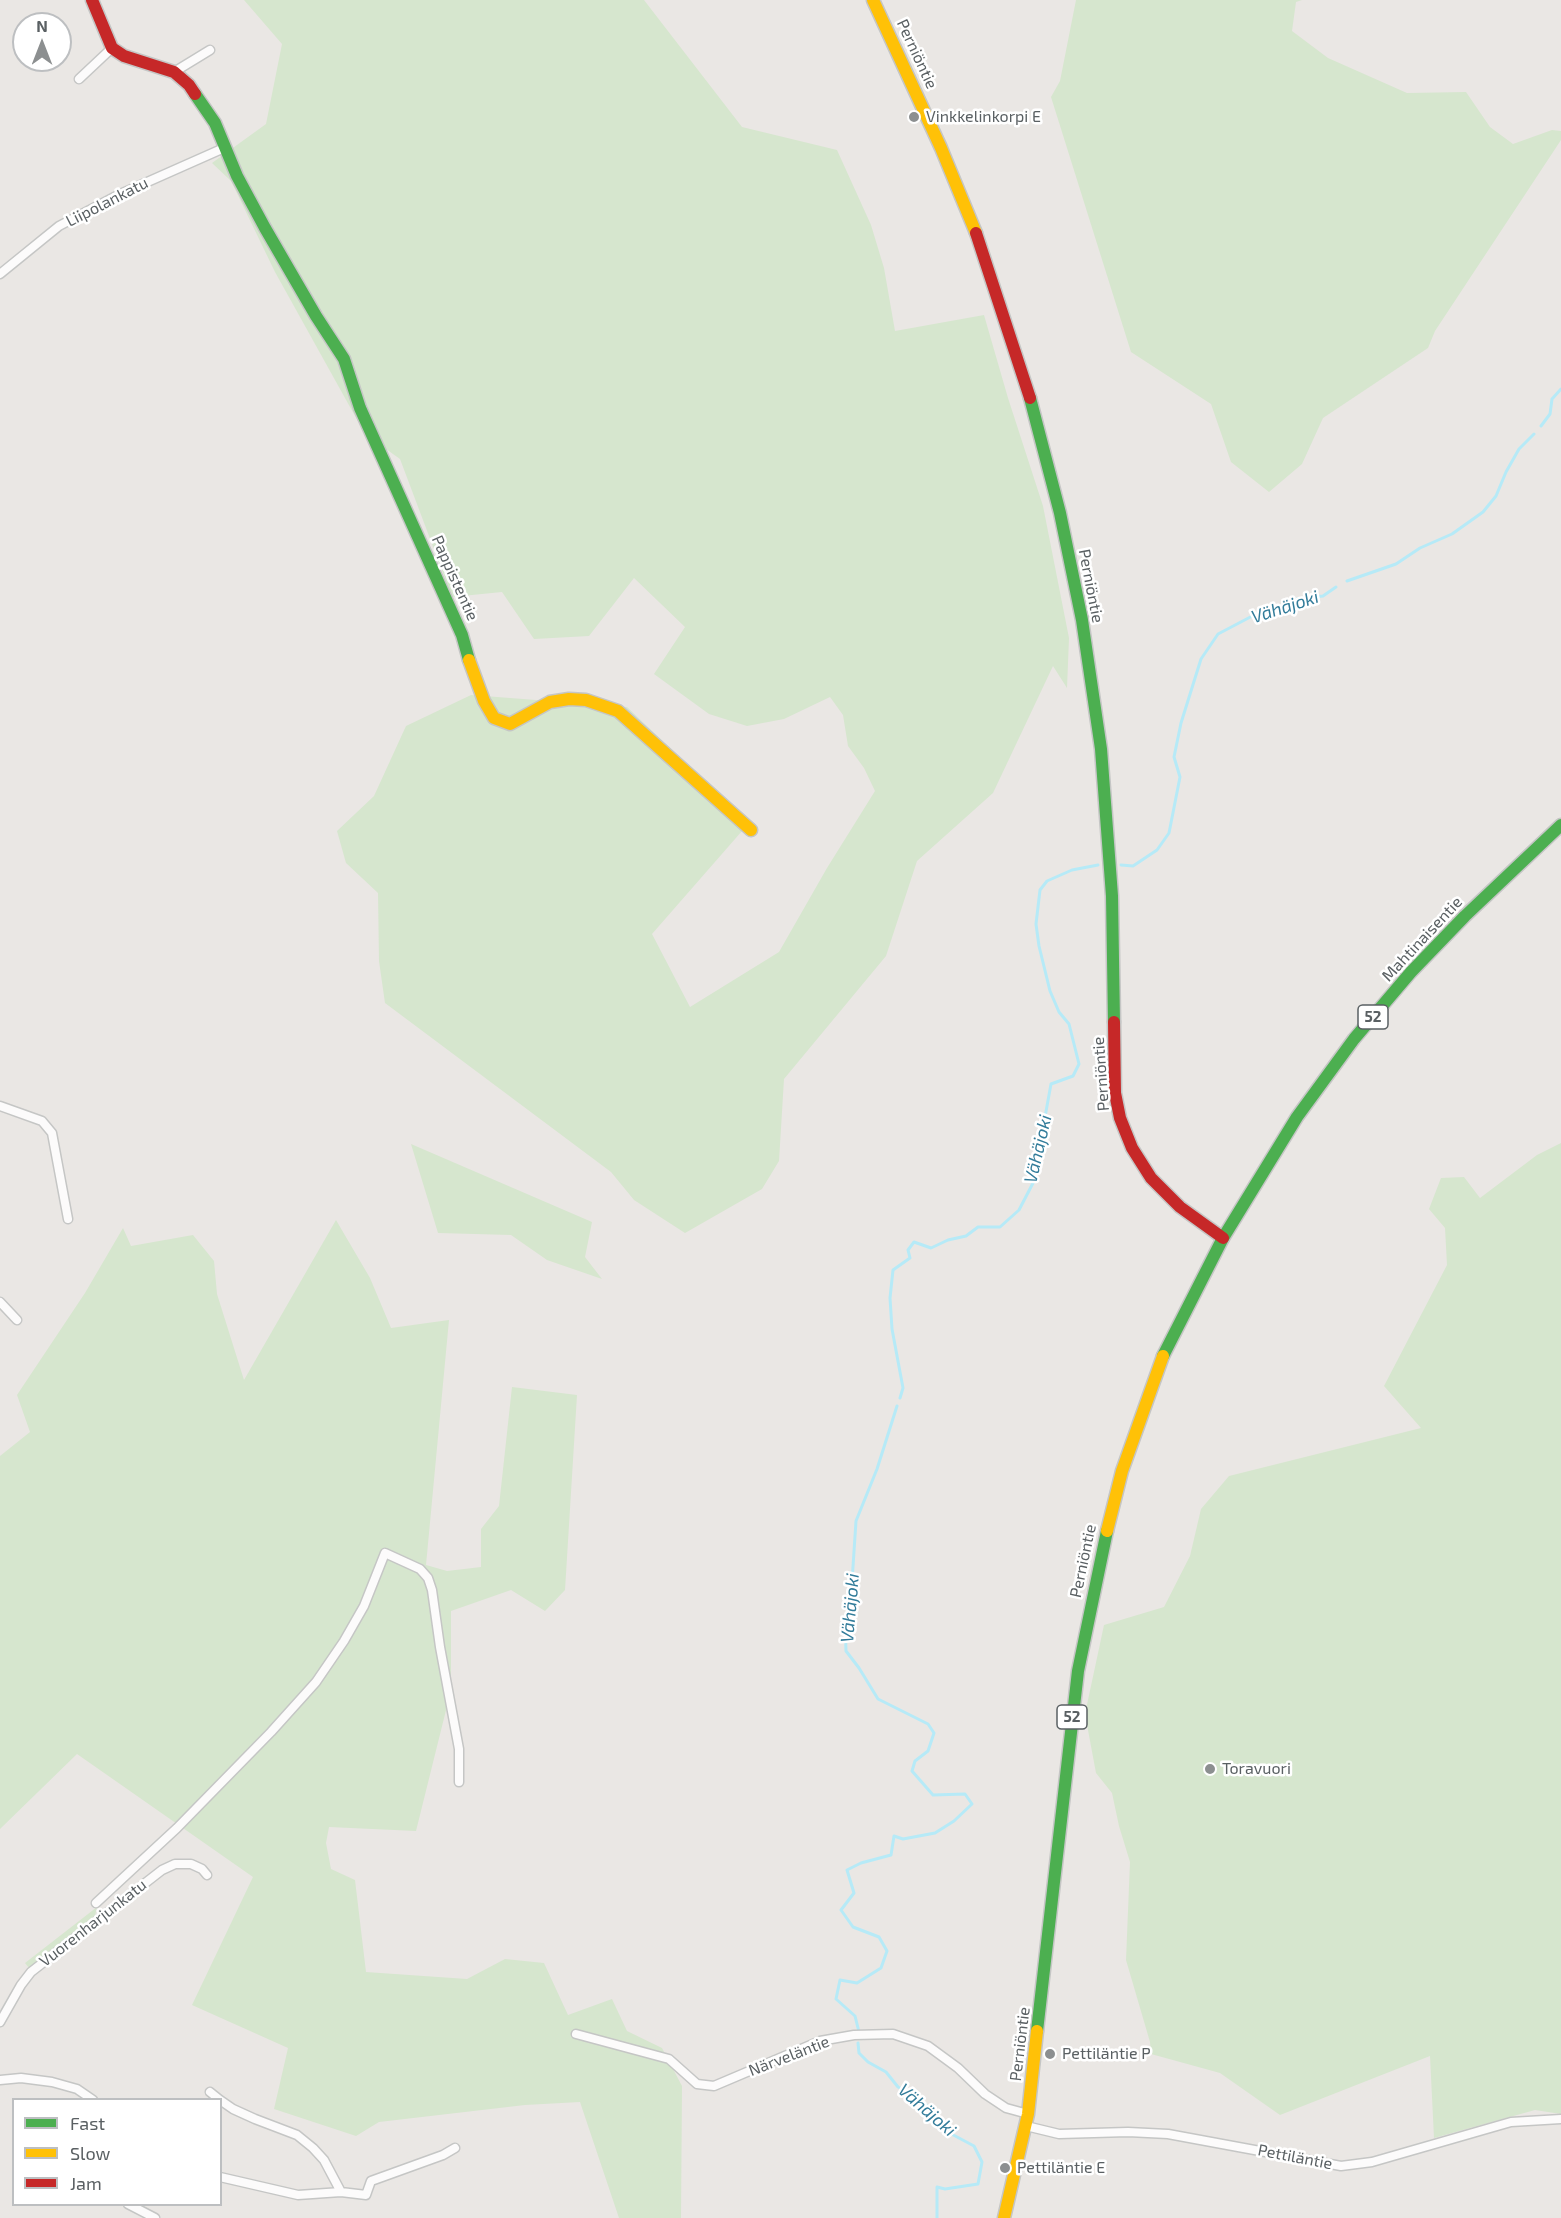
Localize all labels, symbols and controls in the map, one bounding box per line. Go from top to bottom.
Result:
north arrow [12,12,72,72]
text: N [36,16,48,35]
street label: Perniöntie [893,16,941,92]
place label: Vinkkelinkorpi E [926,107,1041,127]
marker: Vinkkelinkorpi E [907,110,921,124]
street label: Liipolankatu [63,173,151,231]
street label: Pappistentie [428,532,482,624]
street label: Perniöntie [1074,548,1108,624]
water label: Vähäjoki [1249,586,1321,628]
street label: Mahtinaisentie [1378,893,1466,985]
road number: 52 [1358,1005,1388,1029]
street label: Perniöntie [1089,1036,1113,1112]
water label: Vähäjoki [1020,1113,1056,1185]
street label: Perniöntie [1066,1522,1100,1600]
water label: Vähäjoki [836,1572,864,1644]
road number: 52 [1057,1705,1087,1729]
place label: Toravuori [1222,1759,1291,1779]
marker: Toravuori [1203,1762,1217,1776]
street label: Vuorenharjunkatu [36,1875,150,1971]
street label: Perniöntie [1006,2006,1034,2082]
street label: Närveläntie [746,2032,832,2080]
place label: Pettiläntie P [1062,2044,1151,2064]
marker: Pettiläntie P [1043,2047,1057,2061]
water label: Vähäjoki [894,2079,960,2141]
legend [12,2098,222,2206]
text: Fast [70,2112,105,2134]
street label: Pettiläntie [1256,2140,1334,2174]
text: Slow [70,2142,110,2164]
place label: Pettiläntie E [1017,2158,1105,2178]
marker: Pettiläntie E [998,2161,1012,2175]
text: Jam [70,2172,102,2194]

